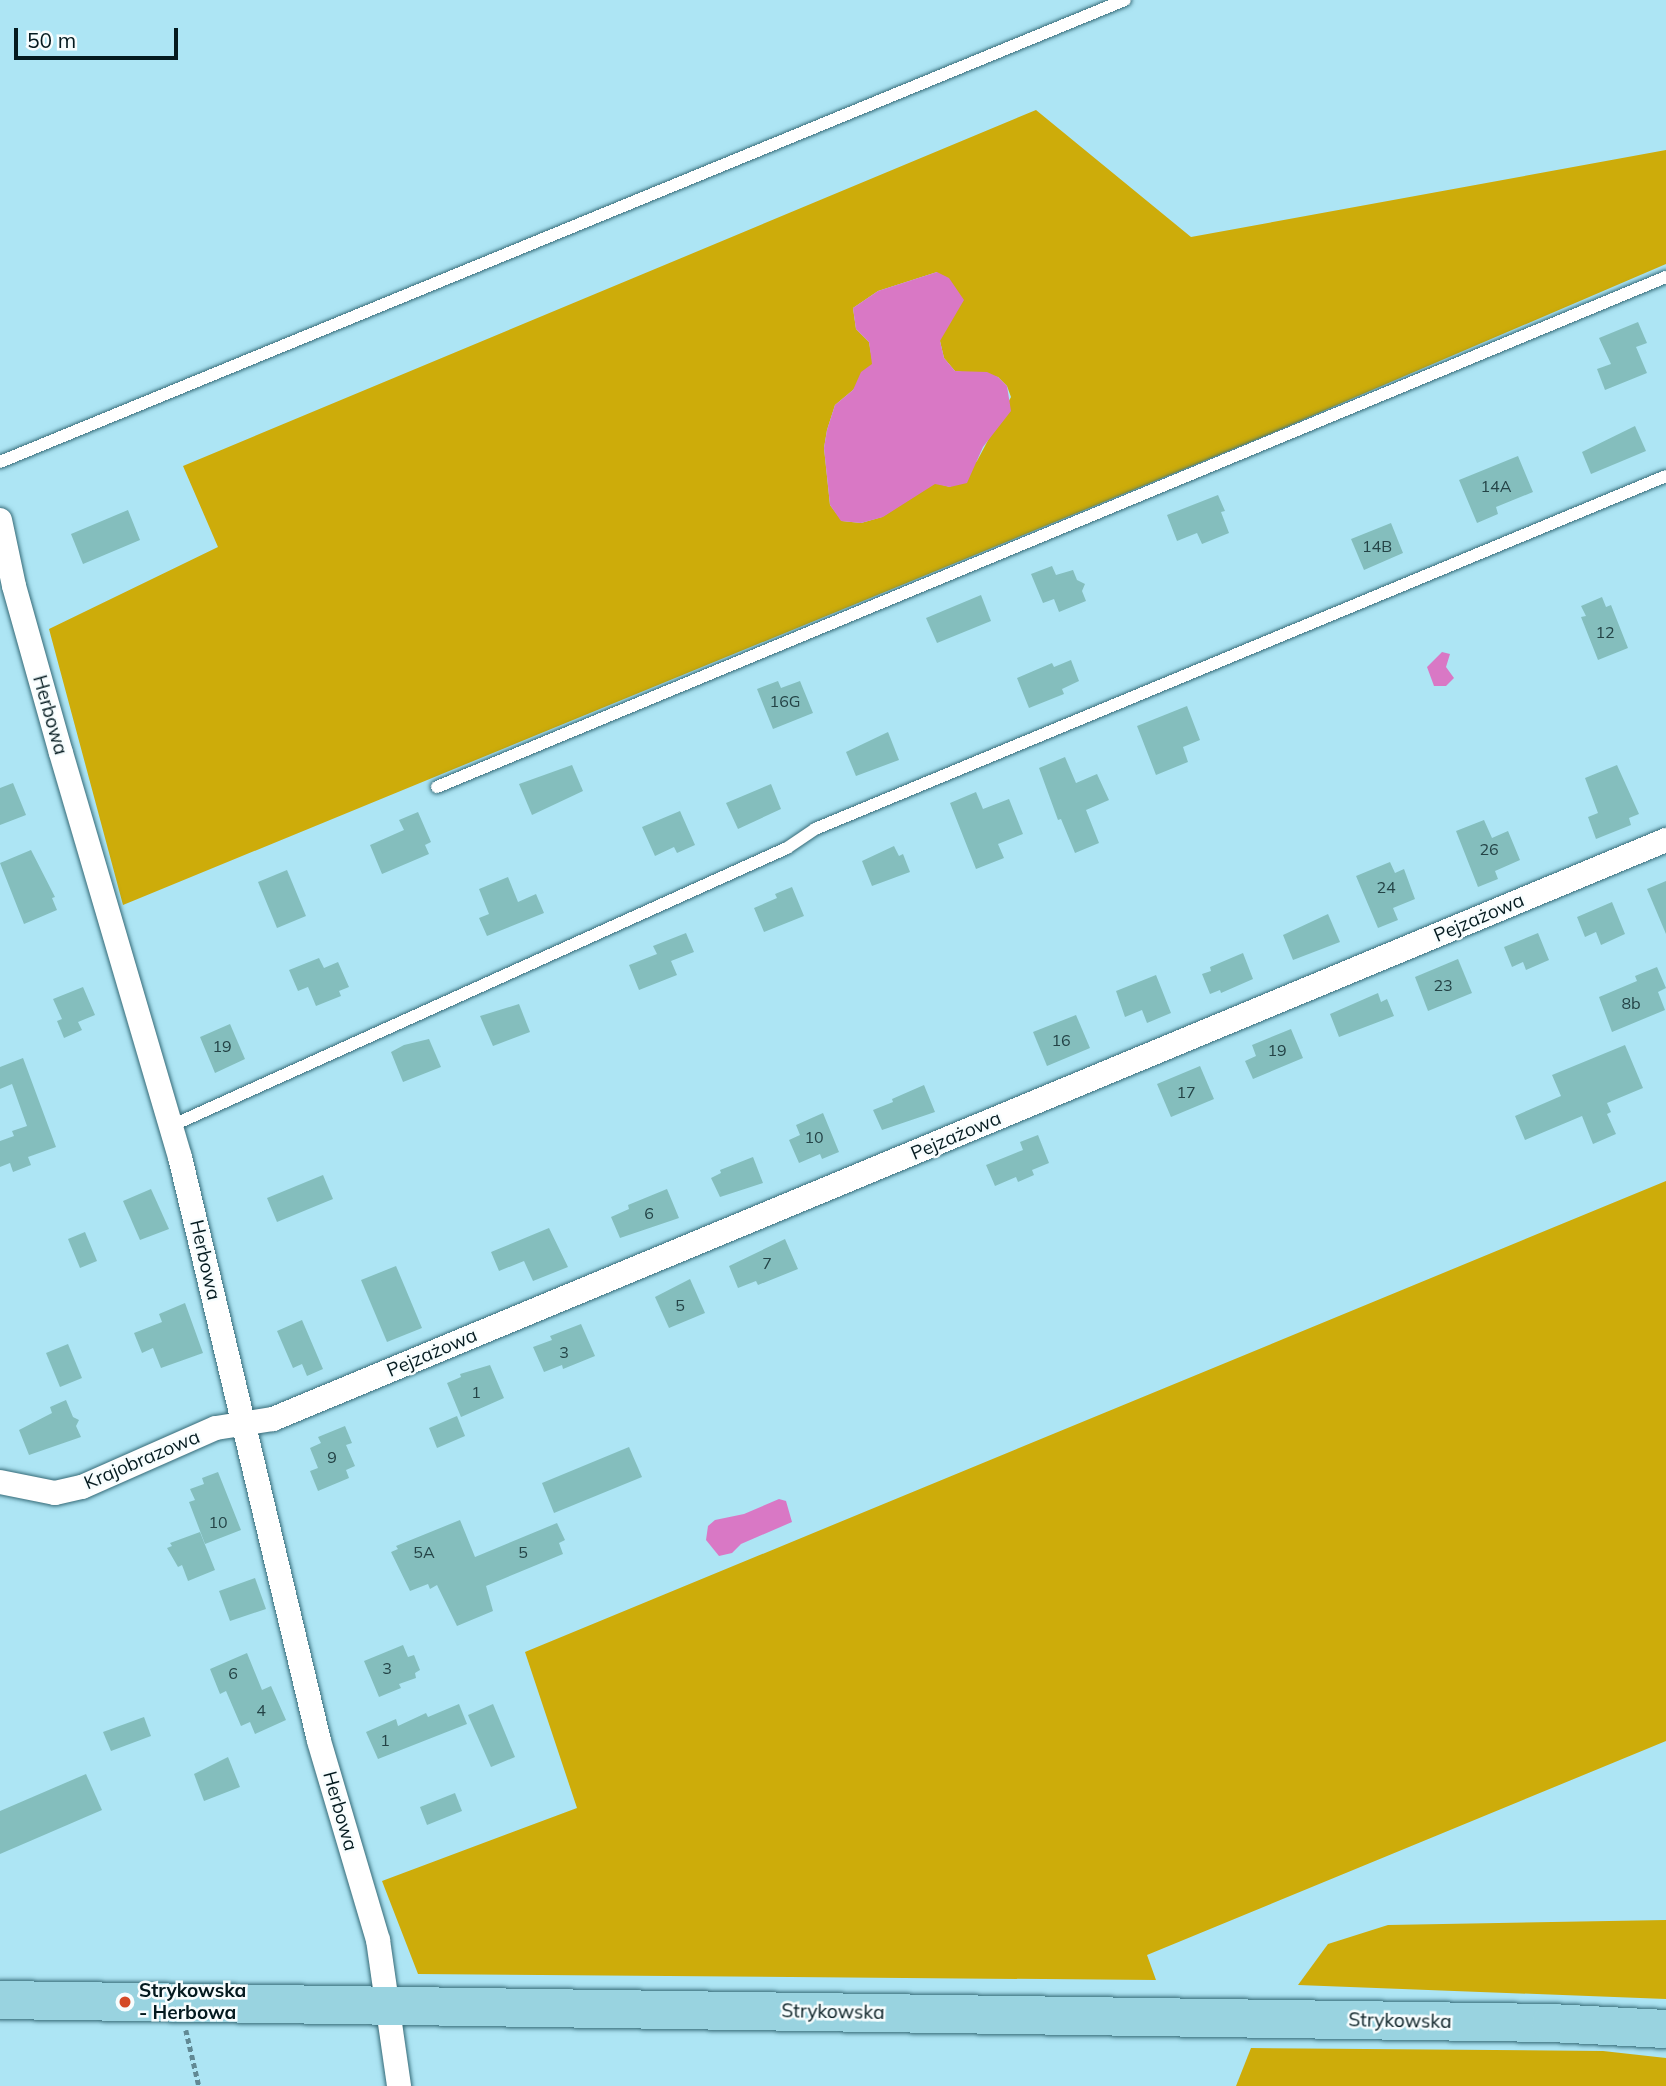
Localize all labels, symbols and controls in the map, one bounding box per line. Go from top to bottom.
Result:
scale bar [18,14,182,58]
text: 50 m [27,27,76,53]
house number: 14A [1481,476,1511,496]
house number: 14B [1362,536,1392,556]
house number: 12 [1595,622,1615,642]
street label: Herbowa [28,673,72,757]
house number: 16G [770,691,800,711]
house number: 26 [1479,839,1499,859]
house number: 24 [1376,877,1396,897]
street label: Pejzażowa [1430,889,1528,947]
house number: 23 [1433,975,1453,995]
house number: 8b [1621,993,1641,1013]
house number: 16 [1051,1030,1071,1050]
house number: 19 [212,1036,232,1056]
house number: 19 [1267,1040,1287,1060]
house number: 17 [1176,1082,1196,1102]
street label: Pejzażowa [907,1107,1005,1165]
house number: 10 [804,1127,824,1147]
house number: 6 [644,1203,654,1223]
street label: Herbowa [185,1218,225,1302]
house number: 7 [762,1253,772,1273]
house number: 5 [675,1295,685,1315]
street label: Pejzażowa [383,1324,481,1382]
house number: 3 [559,1342,569,1362]
house number: 1 [471,1382,481,1402]
street label: Krajobrazowa [81,1425,203,1495]
house number: 9 [327,1447,337,1467]
house number: 10 [208,1512,228,1532]
house number: 5A [413,1542,435,1562]
house number: 5 [518,1542,528,1562]
house number: 3 [382,1658,392,1678]
house number: 6 [228,1663,238,1683]
house number: 4 [256,1700,266,1720]
house number: 1 [380,1730,390,1750]
street label: Herbowa [318,1769,362,1853]
place label: Strykowska - Herbowa [139,1980,246,2024]
marker: Strykowska - Herbowa [117,1994,133,2010]
street label: Strykowska [781,2000,885,2024]
street label: Strykowska [1348,2009,1452,2033]

